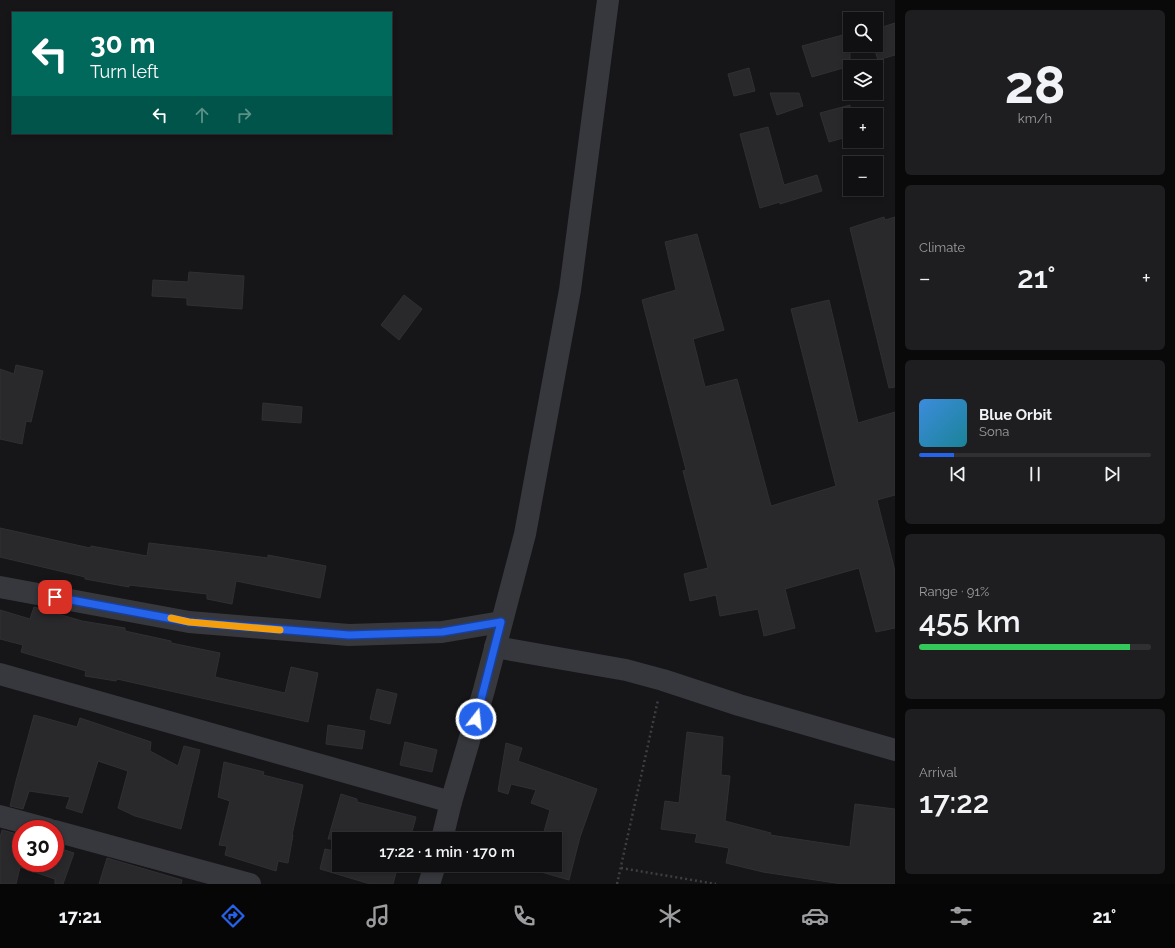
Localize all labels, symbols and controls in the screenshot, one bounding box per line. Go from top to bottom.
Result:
map controls [843,12,883,196]
button: search [843,12,883,52]
text: 30 m [90,27,156,60]
icon: left [24,28,76,80]
text: 28 [1005,54,1065,115]
button: layers [843,60,883,100]
text: Turn left [90,61,159,82]
icon: left [149,104,171,126]
icon: ahead [191,104,213,126]
icon: right [233,104,255,126]
button: + [843,108,883,148]
text: km/h [1018,111,1052,126]
button: − [843,156,883,196]
text: Climate [919,240,965,255]
text: 21° [1017,260,1056,295]
text: − [919,265,931,291]
text: + [1142,265,1151,291]
text: Blue Orbit [979,406,1052,424]
text: Sona [979,424,1009,439]
icon: previous [947,463,969,485]
icon: pause [1024,463,1046,485]
icon: next [1101,463,1123,485]
pin [38,580,72,614]
text: Range · 91% [919,584,989,599]
icon: arrive [44,586,66,608]
text: 455 km [919,604,1021,639]
position arrow [455,698,497,740]
text: Arrival [919,765,957,780]
text: 17:22 [919,785,989,820]
speed limit sign: 30 [12,820,64,872]
text: 17:22 · 1 min · 170 m [379,843,515,861]
icon: directions [219,902,247,930]
icon: music [364,902,392,930]
icon: phone [510,902,538,930]
icon: climate [656,902,684,930]
icon: car [801,902,829,930]
icon: filters [947,902,975,930]
text: 17:21 [59,906,101,927]
text: 21° [1092,906,1116,927]

